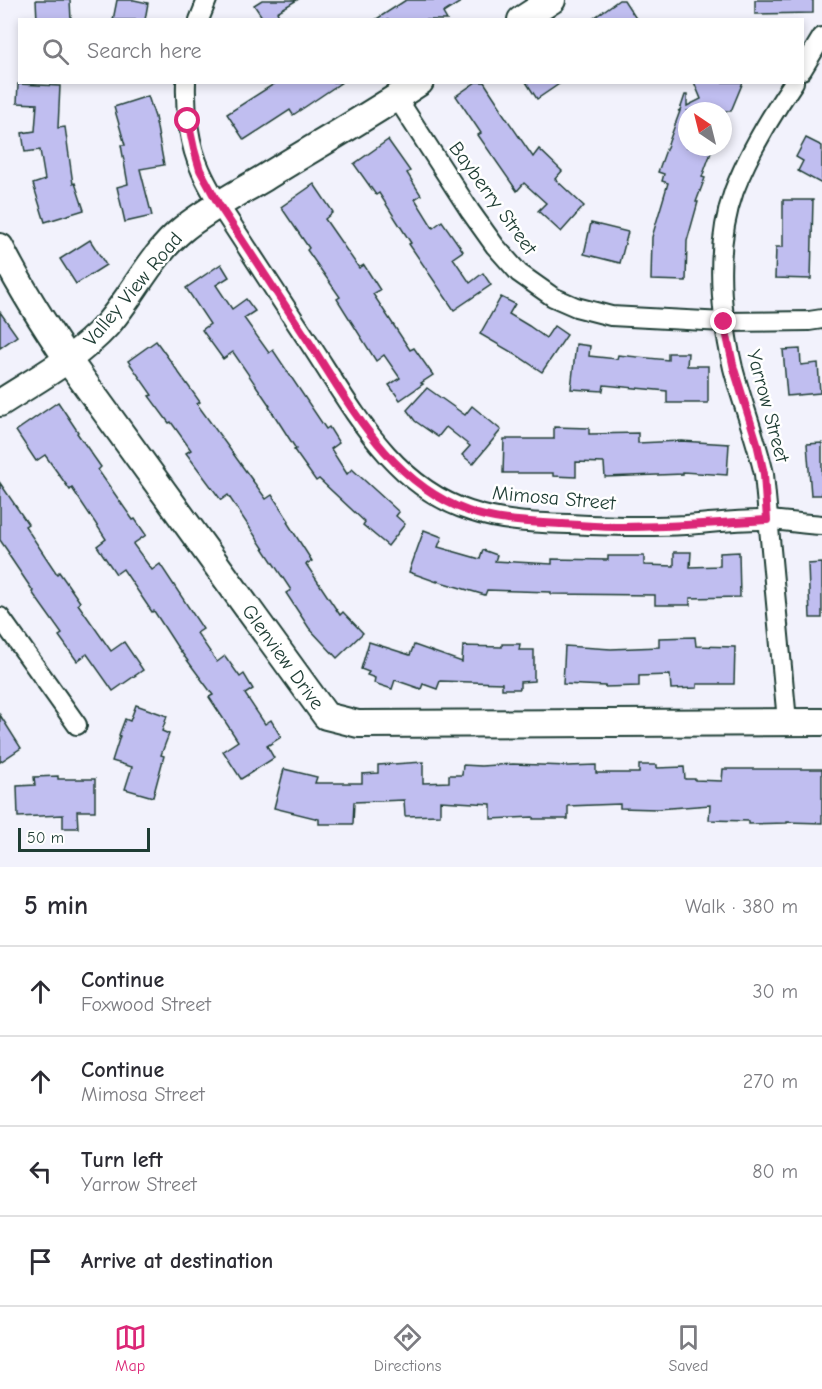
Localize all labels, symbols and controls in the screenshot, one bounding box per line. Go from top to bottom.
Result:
search box [18,18,804,84]
icon: search [39,35,72,68]
text: Search here [87,38,202,64]
north arrow [678,102,732,156]
route start [174,107,200,133]
street label: Bayberry Street [444,137,542,260]
street label: Valley View Road [79,227,187,351]
route end [710,308,736,334]
street label: Yarrow Street [742,347,794,466]
street label: Mimosa Street [491,481,618,515]
street label: Glenview Drive [237,600,329,714]
scale bar [18,825,150,852]
text: 50 m [27,829,64,847]
text: 5 min [24,891,88,921]
text: Walk · 380 m [685,895,798,918]
text: Continue [81,967,164,993]
icon: ahead [24,975,57,1008]
text: 30 m [752,980,798,1003]
text: Foxwood Street [81,993,211,1016]
text: Continue [81,1057,164,1083]
icon: ahead [24,1065,57,1098]
text: 270 m [743,1070,798,1093]
text: Mimosa Street [81,1083,205,1106]
text: Turn left [81,1147,163,1173]
icon: left [24,1155,57,1188]
text: 80 m [752,1160,798,1183]
text: Yarrow Street [81,1173,197,1196]
icon: arrive [24,1245,57,1278]
text: Arrive at destination [81,1248,273,1274]
tab: Map [114,1321,147,1375]
tab: Directions [374,1321,441,1375]
tab: Saved [668,1321,708,1375]

